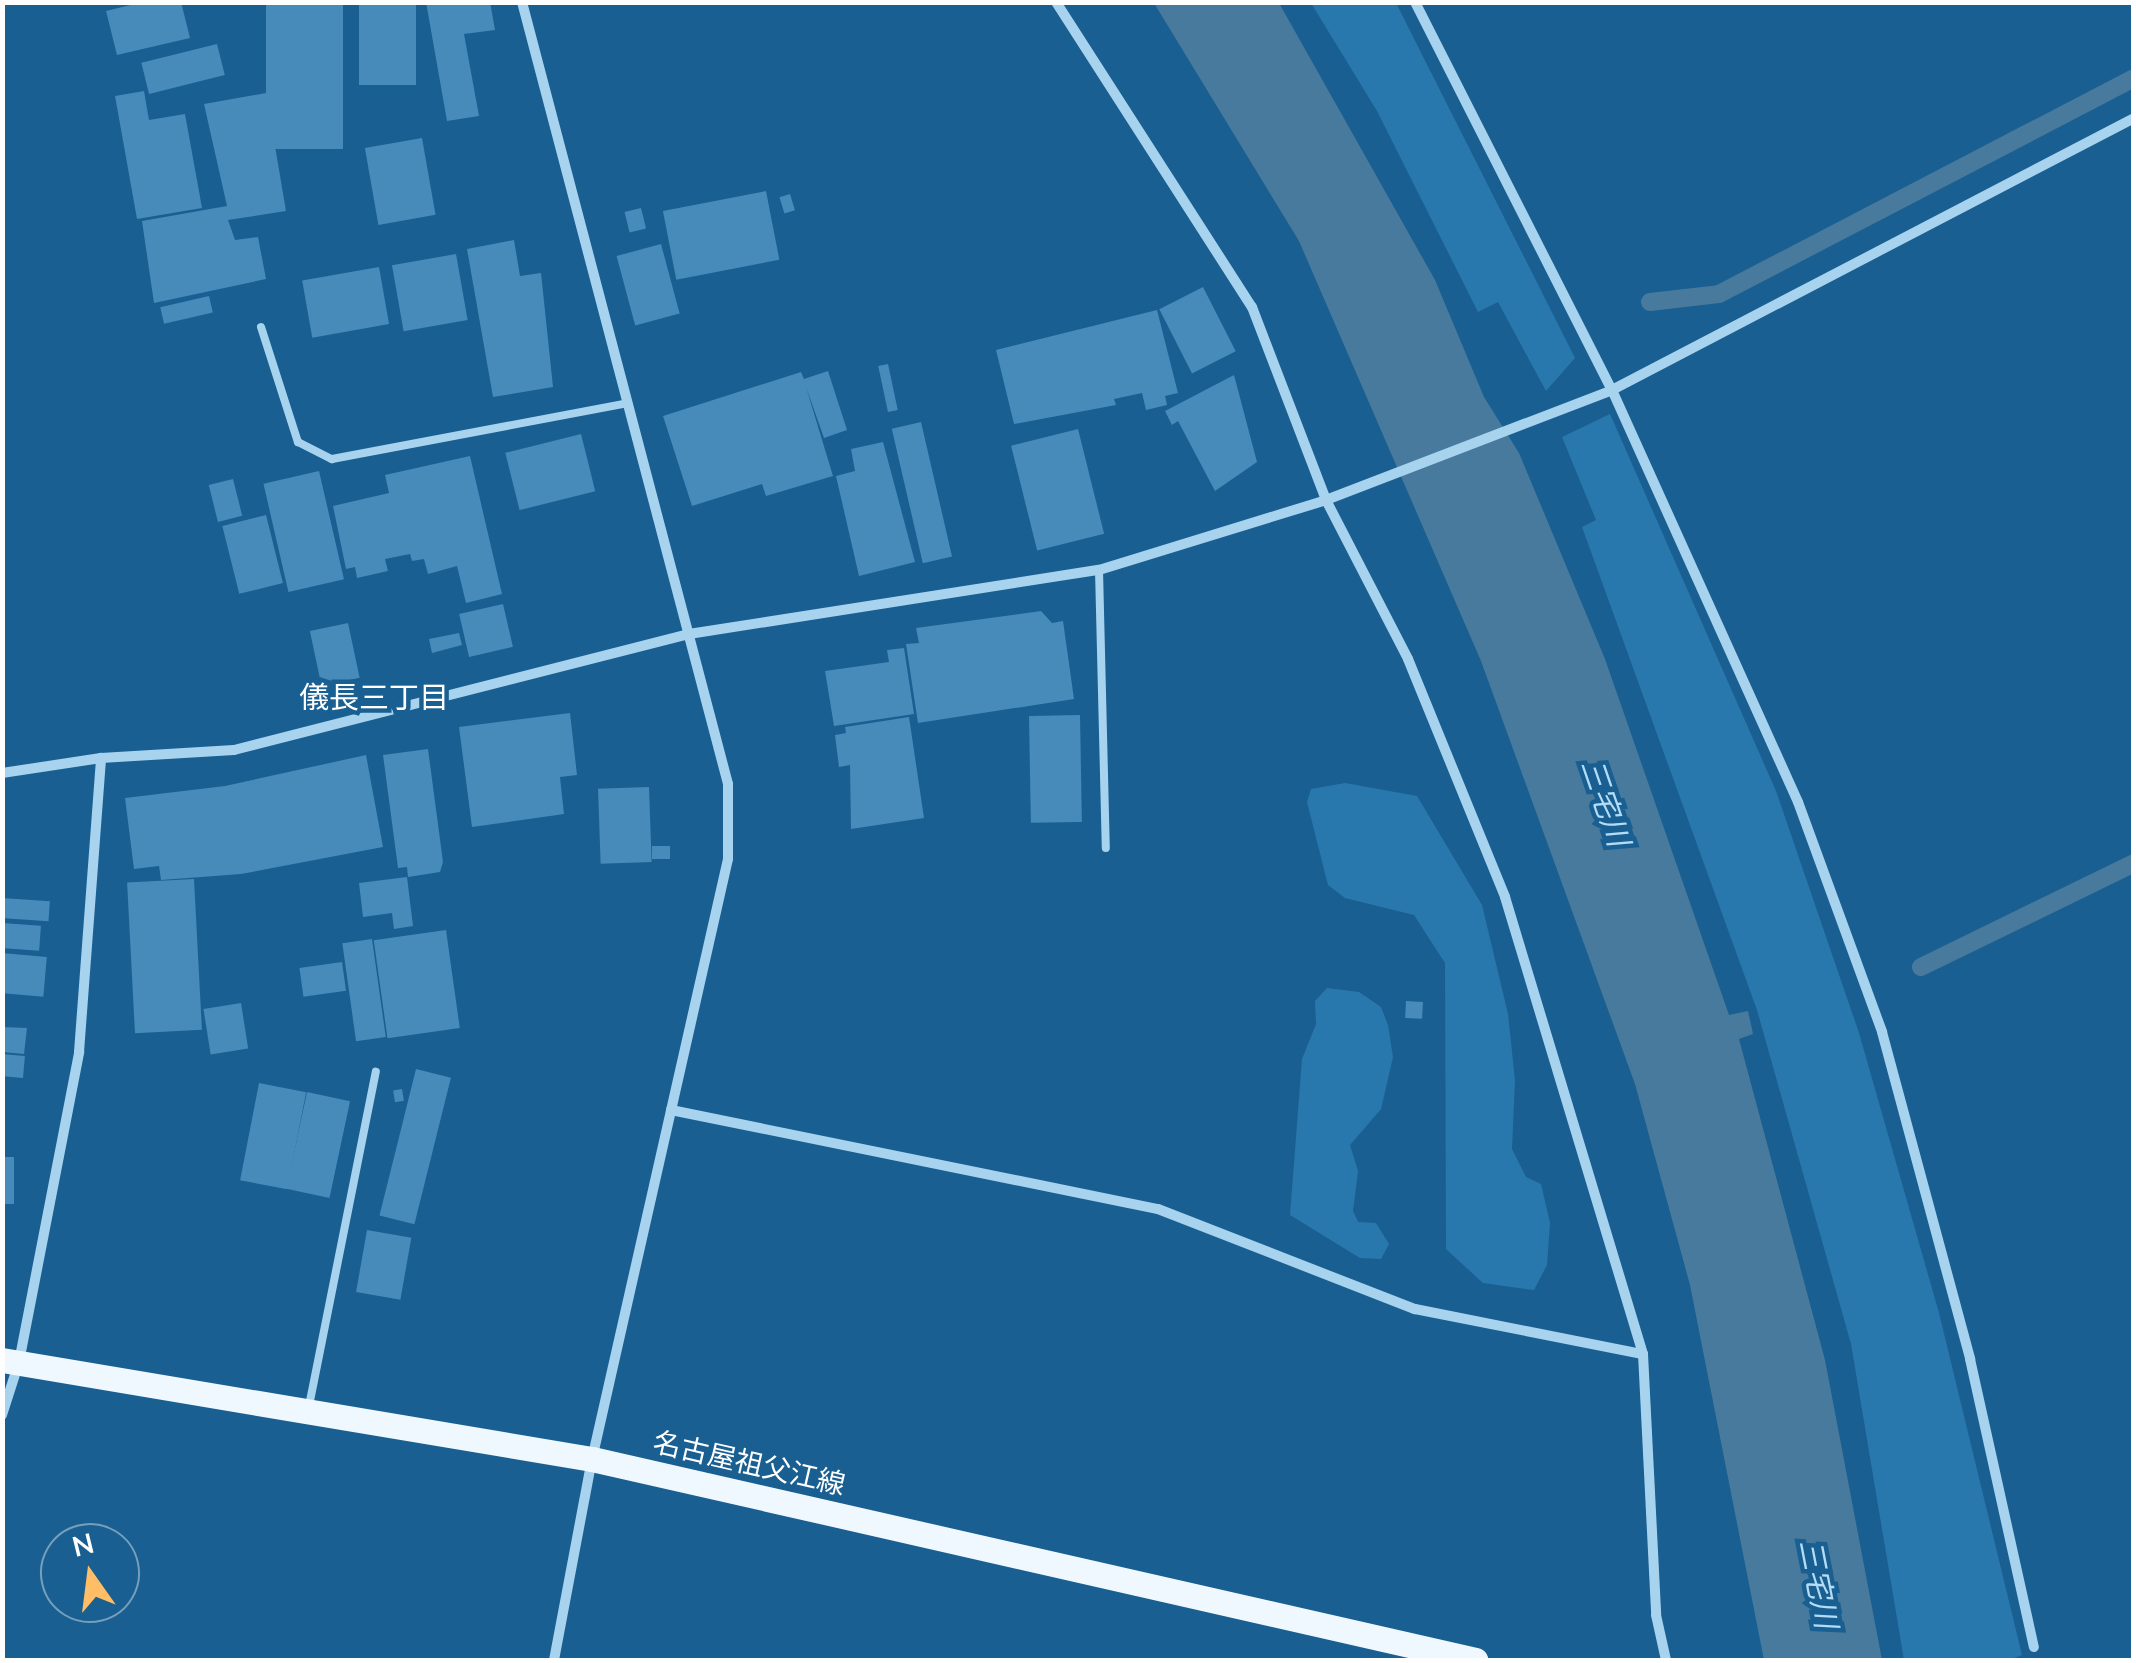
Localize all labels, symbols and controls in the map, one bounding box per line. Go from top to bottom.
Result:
district label: 儀長三丁目 [299,681,449,717]
water label: 三宅川 [1572,755,1636,851]
street label: 名古屋祖父江線 [650,1426,848,1502]
north arrow [40,1523,140,1623]
text: N [68,1525,98,1567]
water label: 三宅川 [1791,1536,1843,1632]

